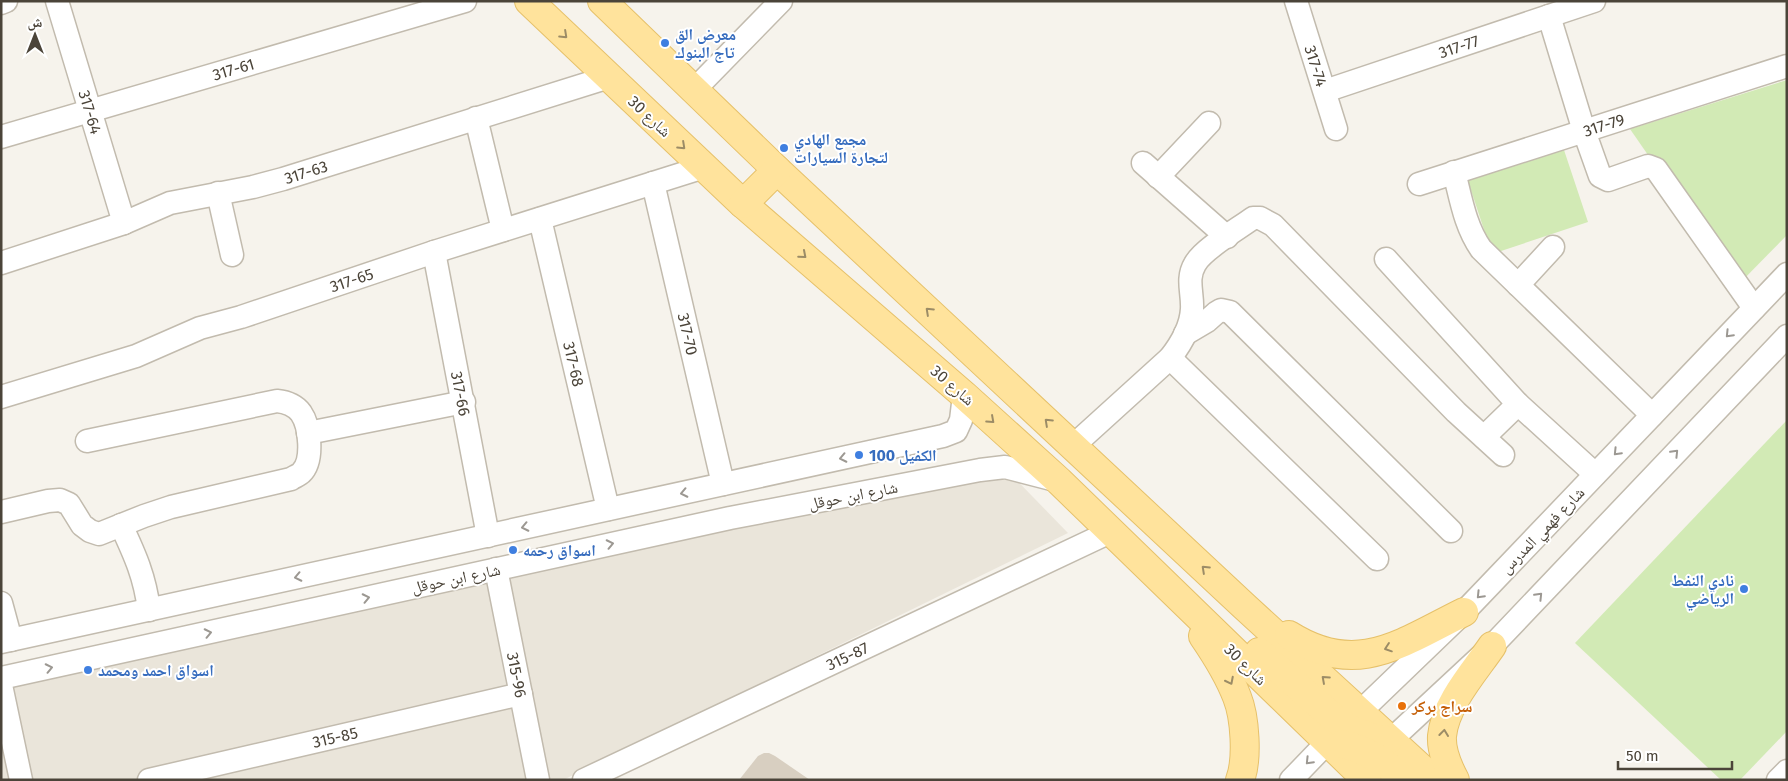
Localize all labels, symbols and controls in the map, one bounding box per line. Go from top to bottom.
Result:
north arrow [10,10,60,60]
text: ش [28,14,43,31]
place label: معرض الق تاج البنوك [675,25,736,63]
one-way arrow [558,29,567,38]
street label: 317-77 [1436,31,1481,62]
marker: معرض الق تاج البنوك [659,37,671,49]
street label: 317-74 [1300,43,1331,89]
street label: 317-61 [210,54,257,85]
street label: 317-64 [74,88,106,137]
street label: شارع 30 [624,92,675,142]
street label: 317-79 [1581,110,1627,141]
place label: مجمع الهادي لتجارة السيارات [794,130,888,167]
one-way arrow [677,140,686,149]
marker: مجمع الهادي لتجارة السيارات [778,142,790,154]
street label: 317-63 [282,157,330,188]
one-way arrow [797,250,806,259]
street label: 317-65 [328,264,376,296]
one-way arrow [925,308,934,317]
street label: 317-70 [673,311,702,357]
one-way arrow [1726,329,1735,338]
street label: 317-68 [559,340,588,389]
street label: شارع 30 [926,361,978,410]
street label: 317-66 [447,370,474,418]
one-way arrow [986,414,995,423]
one-way arrow [1044,419,1053,428]
place label: الكفيل 100 [869,446,937,465]
one-way arrow [1614,446,1623,455]
marker: الكفيل 100 [853,449,865,461]
one-way arrow [1670,450,1679,459]
one-way arrow [838,452,847,463]
street label: شارع ابن حوقل [807,478,899,514]
street label: شارع فهمي المدرس [1496,483,1591,580]
one-way arrow [680,487,689,497]
one-way arrow [521,522,530,532]
one-way arrow [606,539,615,550]
place label: اسواق رحمه [523,541,596,560]
marker: اسواق رحمه [507,544,519,556]
street label: شارع ابن حوقل [410,560,502,598]
one-way arrow [1201,566,1210,575]
one-way arrow [294,571,303,582]
place label: نادي النفط الرياضي [1671,571,1734,611]
marker: نادي النفط الرياضي [1738,583,1750,595]
one-way arrow [1477,589,1486,598]
one-way arrow [362,593,371,604]
one-way arrow [1533,593,1542,602]
one-way arrow [203,628,212,639]
street label: 315-87 [823,638,872,674]
street label: شارع 30 [1220,640,1271,690]
one-way arrow [1384,642,1393,652]
street label: 315-96 [503,651,530,699]
place label: اسواق احمد ومحمد [98,661,214,680]
one-way arrow [44,663,53,674]
marker: اسواق احمد ومحمد [82,664,94,676]
one-way arrow [1223,676,1233,685]
one-way arrow [1321,676,1330,685]
place label: سراج بركر [1411,697,1472,717]
marker: سراج بركر [1396,700,1408,712]
street label: 315-85 [311,723,360,752]
one-way arrow [1438,729,1449,737]
scale bar [1618,738,1732,770]
text: 50 m [1626,747,1659,765]
one-way arrow [1306,755,1315,764]

